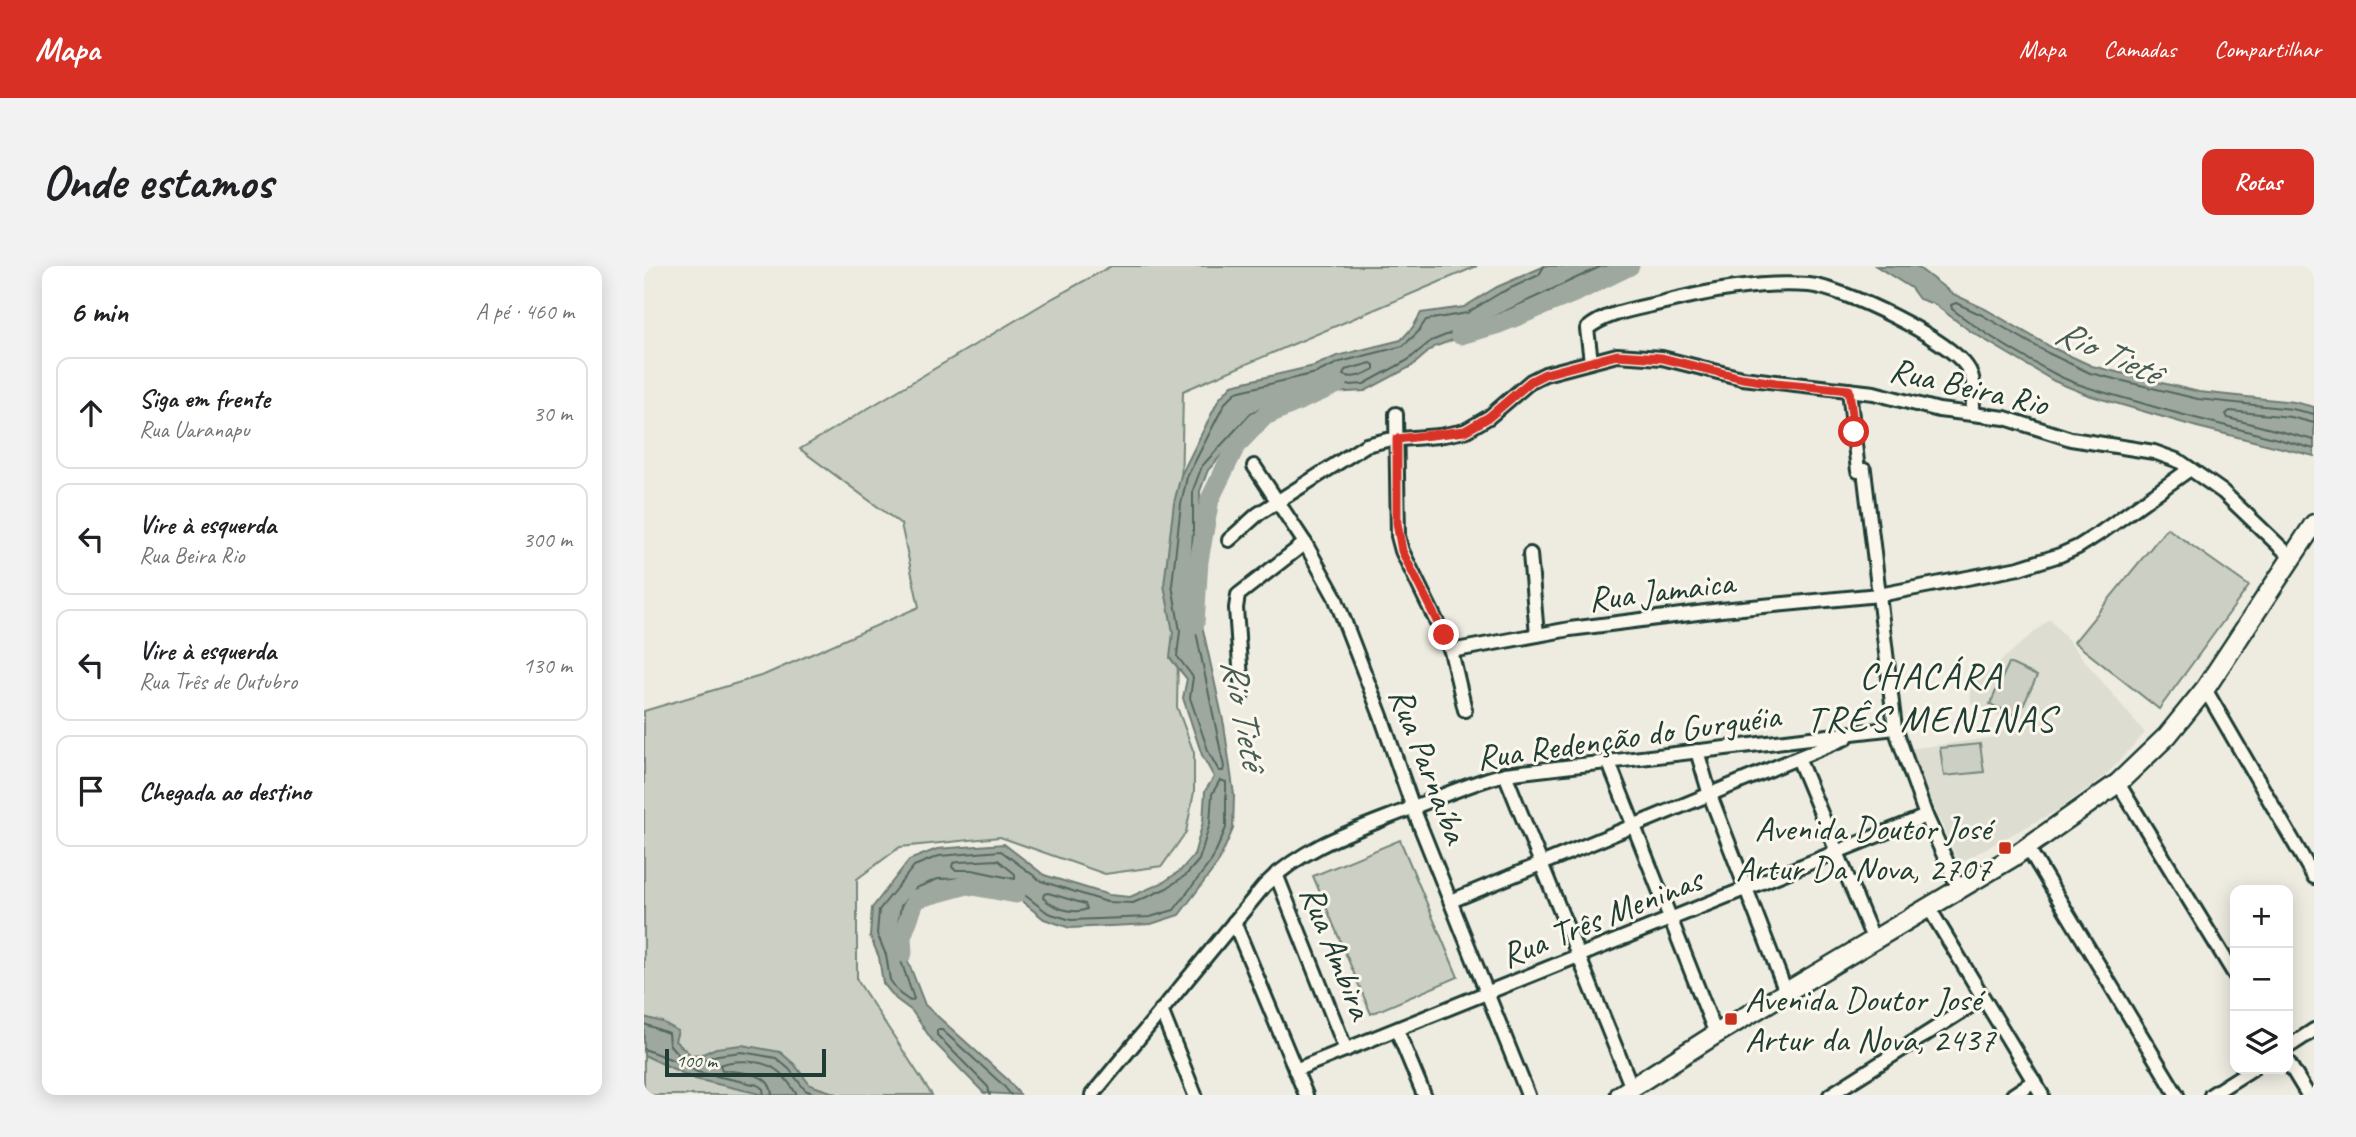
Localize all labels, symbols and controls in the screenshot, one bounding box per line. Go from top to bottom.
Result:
text: Mapa [35,28,100,70]
text: Mapa [2019,34,2066,64]
text: Camadas [2104,34,2176,64]
text: Compartilhar [2214,34,2321,64]
button: Rotas [2202,149,2314,215]
text: Onde estamos [42,151,272,213]
text: 6 min [70,293,128,331]
text: A pé · 460 m [476,297,574,326]
water label: Rio Tietê [2048,308,2175,399]
street label: Rua Beira Rio [1886,347,2054,427]
text: Siga em frente [139,382,270,415]
icon: ahead [72,394,110,432]
text: 30 m [533,399,572,428]
text: Rua Uaranapu [139,415,249,444]
route start [1838,416,1869,447]
text: Vire à esquerda [139,508,276,541]
icon: left [72,520,110,558]
text: 300 m [523,525,572,554]
text: Rua Beira Rio [139,541,244,570]
street label: Rua Jamaica [1586,559,1739,622]
route end [1428,619,1459,650]
text: Vire à esquerda [139,634,276,667]
icon: left [72,646,110,684]
text: 130 m [523,651,572,680]
district label: CHACÁRA TRÊS MENINAS [1806,652,2061,742]
water label: Rio Tietê [1211,655,1280,780]
text: Rua Três de Outubro [139,667,297,696]
street label: Rua Parnaíba [1378,681,1480,852]
street label: Rua Redenção do Gurguéia [1473,693,1785,780]
icon: arrive [72,772,110,810]
text: Chegada ao destino [139,775,311,808]
place label: Avenida Doutor José Artur Da Nova, 2707 [1736,806,1997,891]
marker: Avenida Doutor José Artur Da Nova, 2707 [1997,840,2013,856]
street label: Rua Três Meninas [1494,856,1711,978]
street label: Rua Ambira [1289,879,1385,1028]
map controls [2230,885,2293,1074]
button: + [2230,885,2293,948]
button: − [2230,948,2293,1011]
place label: Avenida Doutor José Artur da Nova, 2437 [1745,977,1998,1062]
marker: Avenida Doutor José Artur da Nova, 2437 [1723,1011,1739,1027]
button: layers [2230,1011,2293,1074]
scale bar [665,1046,826,1078]
text: 100 m [676,1049,717,1073]

